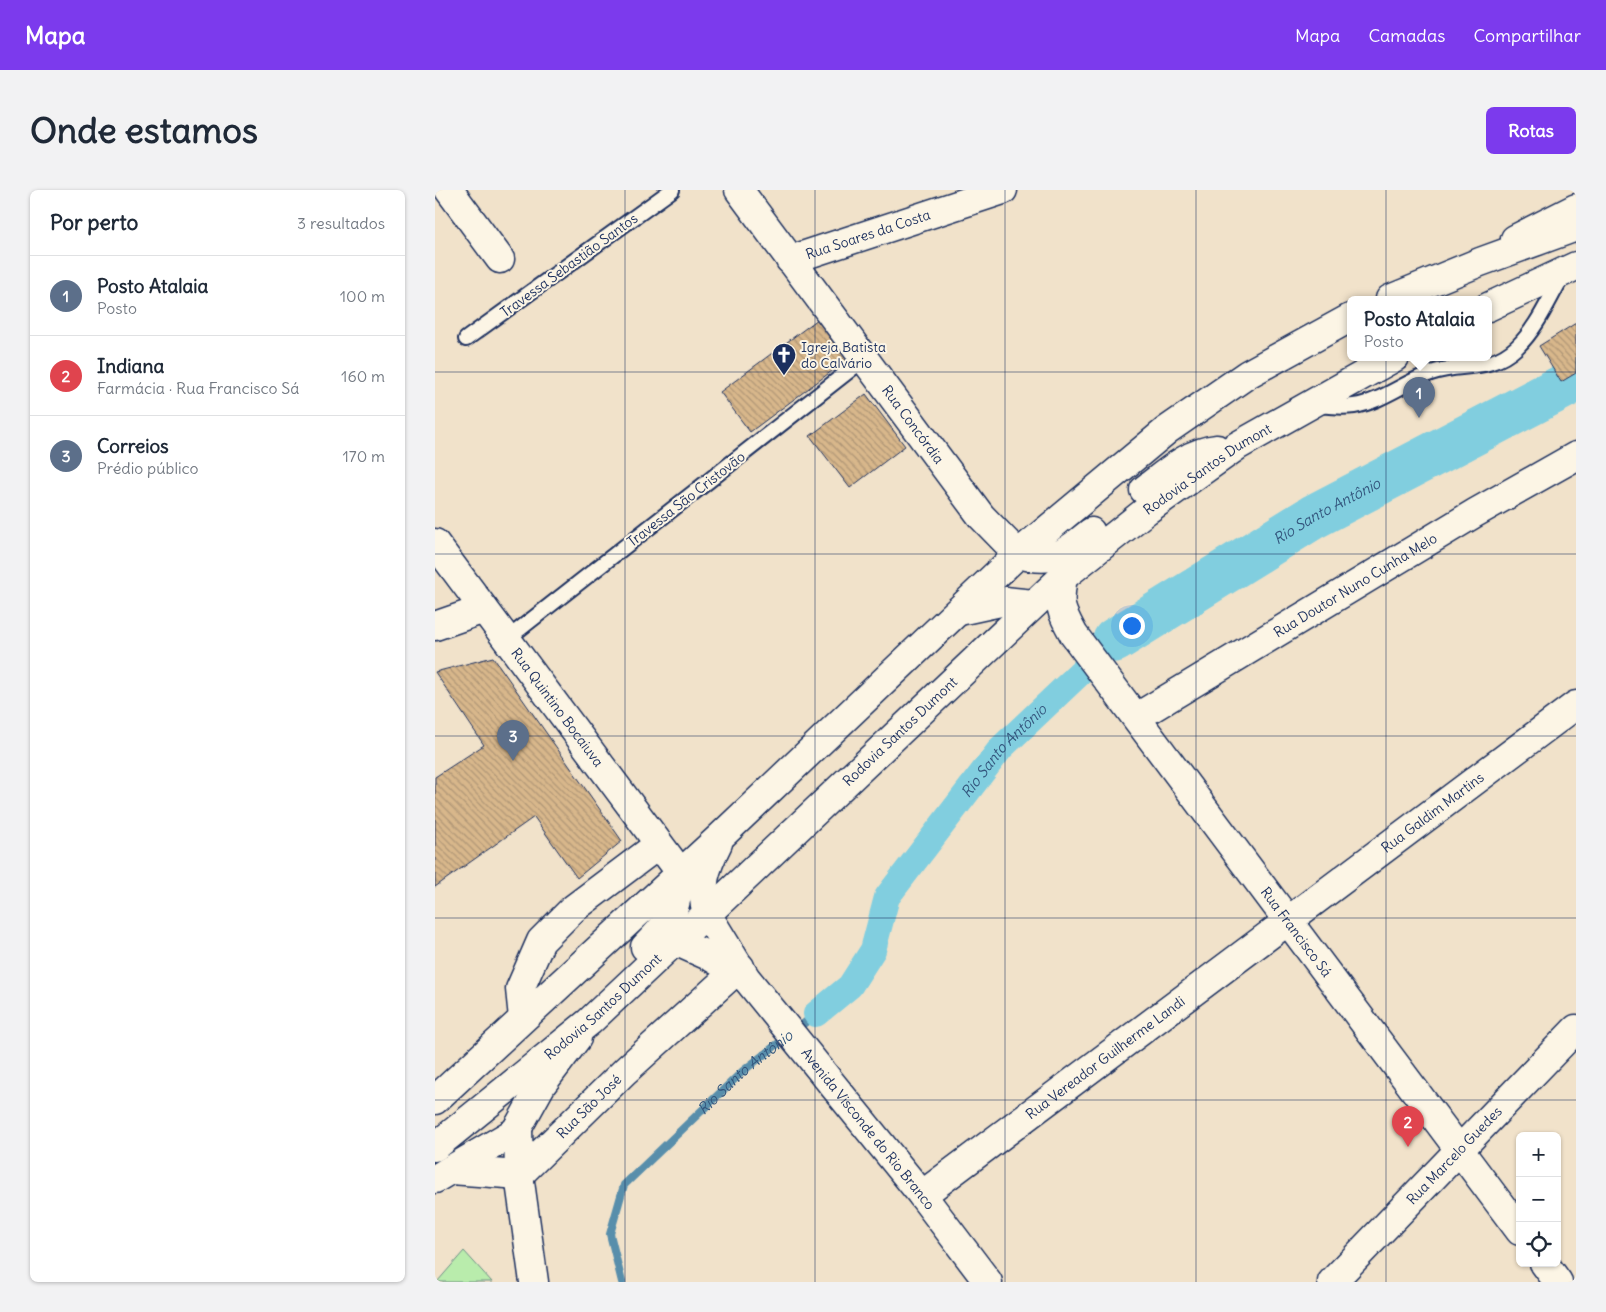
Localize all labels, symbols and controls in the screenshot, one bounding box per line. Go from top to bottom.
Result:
text: Mapa [25,20,85,50]
text: Mapa [1295,24,1340,47]
text: Camadas [1368,24,1445,47]
text: Compartilhar [1473,24,1581,47]
button: Rotas [1486,107,1576,154]
text: Onde estamos [30,108,258,152]
street label: Rua Soares da Costa [803,206,933,263]
text: Por perto [50,209,138,236]
street label: Travessa Sebastião Santos [497,209,641,321]
text: 3 resultados [297,213,385,233]
text: Posto Atalaia [97,274,208,298]
text: 1 [63,286,69,306]
text: 100 m [340,286,385,306]
popup [1347,296,1492,361]
text: Posto [97,298,137,318]
text: Posto Atalaia [1364,307,1475,331]
text: Posto [1364,331,1404,351]
place label: Igreja Batista do Calvário [801,338,886,372]
church icon: Igreja Batista do Calvário [771,342,797,376]
text: Indiana [97,354,164,378]
text: 2 [62,366,70,386]
text: 160 m [341,366,385,386]
pin: 1 [1403,377,1435,418]
text: Farmácia · Rua Francisco Sá [97,378,299,398]
street label: Rua Concórdia [878,382,948,467]
street label: Rodovia Santos Dumont [1140,419,1275,519]
text: Correios [97,434,169,458]
text: 3 [61,446,71,466]
text: 170 m [342,446,385,466]
street label: Travessa São Cristovão [623,447,749,551]
text: Prédio público [97,458,199,478]
water label: Rio Santo Antônio [1270,473,1385,548]
street label: Rua Doutor Nuno Cunha Melo [1270,529,1440,641]
your location [1119,613,1145,639]
street label: Rua Quintino Bocaiuva [507,645,608,770]
street label: Rodovia Santos Dumont [839,673,961,790]
water label: Rio Santo Antônio [957,699,1052,801]
pin: 3 [497,720,529,761]
street label: Rua Galdim Martins [1378,768,1488,857]
street label: Rua Francisco Sá [1257,883,1336,981]
street label: Rodovia Santos Dumont [541,949,665,1064]
street label: Rua Vereador Guilherme Landi [1022,992,1188,1123]
water label: Rio Santo Antônio [693,1025,798,1118]
street label: Avenida Visconde do Rio Branco [797,1044,939,1213]
street label: Rua São José [553,1070,625,1142]
street label: Rua Marcelo Guedes [1403,1102,1506,1208]
pin: 2 [1392,1106,1424,1147]
map controls [1516,1132,1561,1267]
button: + [1516,1132,1561,1177]
button: − [1516,1177,1561,1222]
button: locate [1516,1222,1561,1267]

